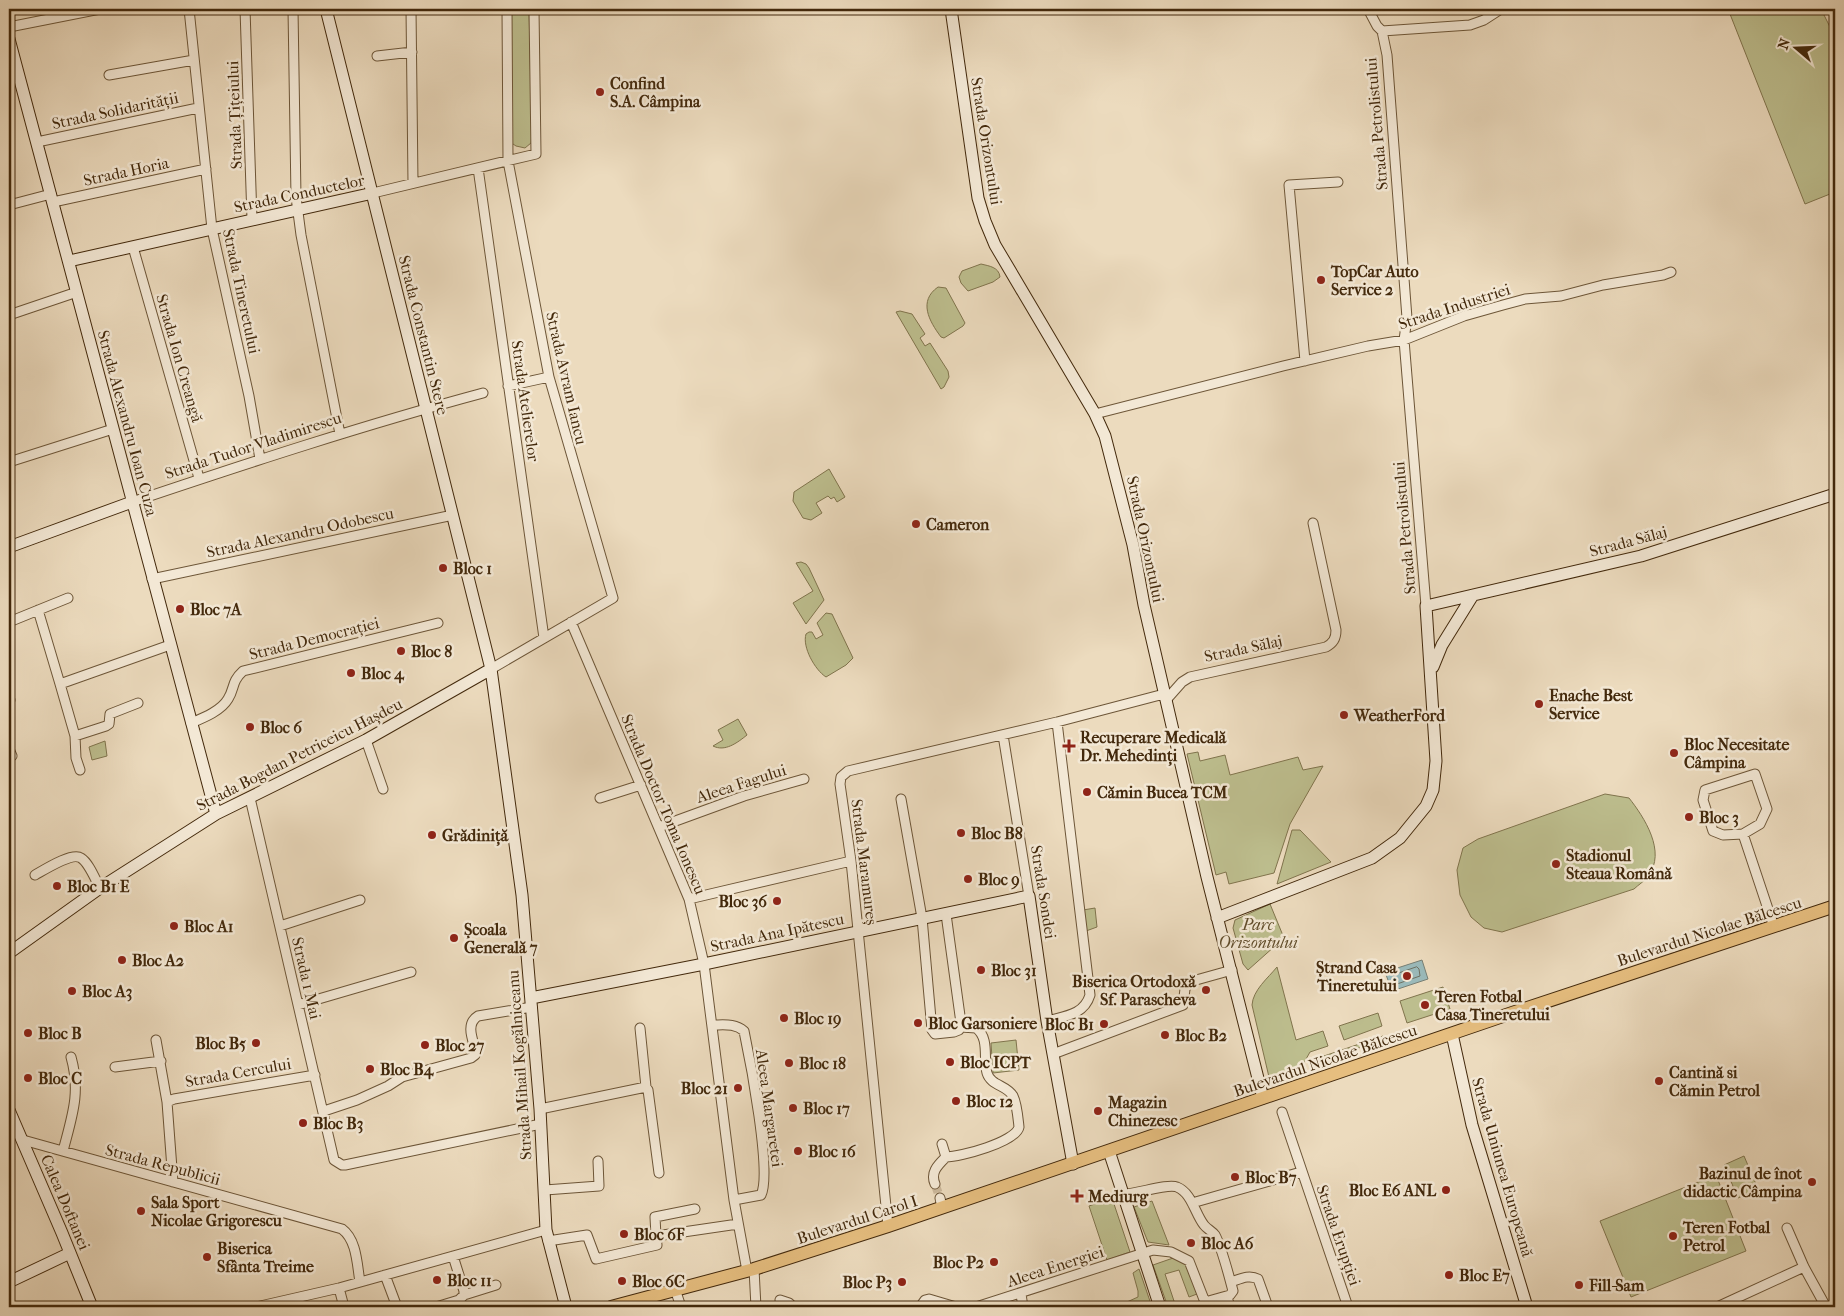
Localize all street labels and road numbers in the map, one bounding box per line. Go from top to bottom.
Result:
street label: Strada Petrolistului [1361,56,1392,191]
street label: Strada Țițeiului [223,60,247,170]
street label: Strada Orizontului [967,76,1006,207]
street label: Strada Solidarității [50,88,181,134]
street label: Strada Horia [82,153,171,190]
street label: Strada Conductelor [232,170,366,217]
street label: Strada Tineretului [219,227,264,356]
street label: Strada Constantin Stere [395,253,453,417]
street label: Strada Industriei [1396,279,1513,334]
street label: Strada Ion Creangă [152,292,207,425]
street label: Strada Avram Iancu [542,310,591,446]
street label: Strada Alexandru Ioan Cuza [94,328,162,519]
street label: Strada Atelierelor [508,339,543,463]
street label: Strada Tudor Vladimirescu [162,408,344,483]
street label: Strada Petrolistului [1389,460,1420,595]
street label: Strada Orizontului [1123,474,1168,604]
street label: Strada Alexandru Odobescu [205,503,395,562]
street label: Strada Sălaj [1587,522,1669,561]
street label: Strada Democrației [247,613,382,665]
street label: Strada Sălaj [1202,631,1284,666]
street label: Strada Bogdan Petriceicu Hașdeu [193,694,405,815]
street label: Strada Doctor Toma Ionescu [617,711,710,897]
street label: Aleea Fagului [693,760,789,807]
street label: Strada Maramureș [847,798,882,926]
street label: Strada Sondei [1027,844,1060,941]
street label: Bulevardul Nicolae Bălcescu [1615,893,1804,970]
street label: Strada Ana Ipătescu [709,909,846,956]
street label: Strada 1 Mai [288,935,325,1021]
street label: Strada Mihail Kogălniceanu [503,969,536,1161]
street label: Bulevardul Nicolae Bălcescu [1231,1020,1419,1101]
street label: Aleea Margaretei [752,1047,787,1169]
street label: Strada Cercului [184,1054,293,1091]
street label: Strada Uniunea Europeană [1468,1075,1537,1259]
street label: Strada Republicii [103,1140,223,1189]
street label: Calea Doftanei [37,1152,94,1253]
street label: Strada Erupției [1311,1182,1365,1288]
street label: Bulevardul Carol I [794,1191,920,1248]
street label: Aleea Energiei [1003,1242,1106,1291]

